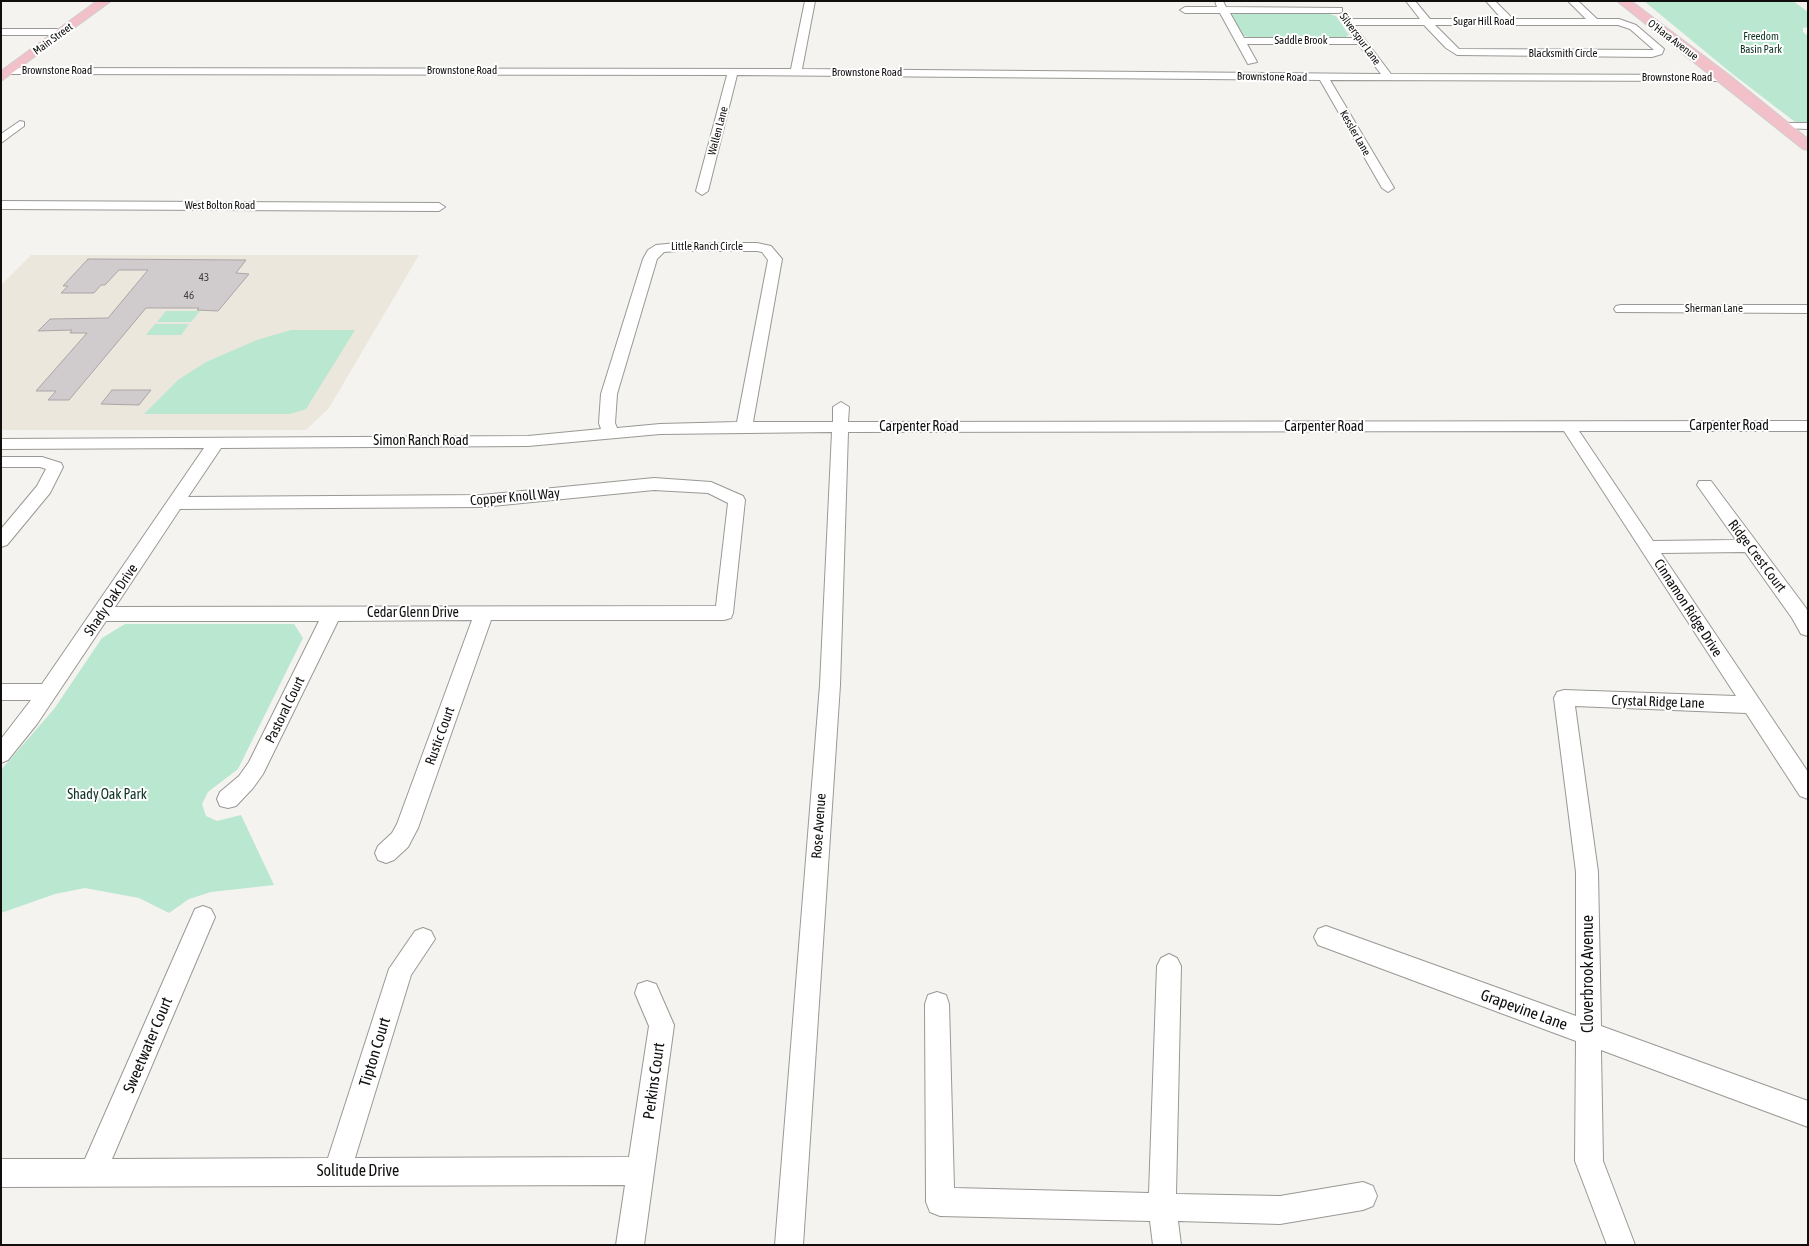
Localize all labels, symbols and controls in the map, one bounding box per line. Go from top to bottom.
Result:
street label: Silverspur Lane [1337,10,1383,68]
street label: Sugar Hill Road [1453,15,1515,29]
street label: O'Hara Avenue [1645,17,1701,63]
street label: Main Street [31,20,75,58]
park label: Freedom Basin Park [1740,30,1782,56]
street label: Saddle Brook [1274,34,1328,48]
street label: Blacksmith Circle [1528,47,1598,61]
street label: Brownstone Road [22,64,92,78]
street label: Brownstone Road [427,64,497,78]
street label: Brownstone Road [832,66,902,80]
street label: Brownstone Road [1237,70,1307,84]
street label: Brownstone Road [1642,71,1712,85]
street label: Wallen Lane [705,105,731,157]
street label: Kessler Lane [1337,108,1373,158]
street label: West Bolton Road [185,199,255,213]
street label: Little Ranch Circle [671,240,743,254]
house number: 43 [199,271,209,285]
house number: 46 [184,289,194,303]
street label: Sherman Lane [1685,302,1743,316]
street label: Carpenter Road [1689,418,1769,434]
street label: Carpenter Road [879,419,959,435]
street label: Carpenter Road [1284,419,1364,435]
street label: Simon Ranch Road [373,433,469,449]
street label: Copper Knoll Way [469,485,561,509]
street label: Ridge Crest Court [1724,517,1790,595]
street label: Cinnamon Ridge Drive [1650,556,1726,660]
street label: Shady Oak Drive [81,561,141,639]
street label: Cedar Glenn Drive [367,605,459,621]
street label: Pastoral Court [262,674,308,746]
street label: Crystal Ridge Lane [1611,692,1705,712]
street label: Rustic Court [422,705,458,767]
park label: Shady Oak Park [67,787,147,803]
street label: Rose Avenue [808,793,830,859]
street label: Cloverbrook Avenue [1578,915,1598,1033]
street label: Grapevine Lane [1478,985,1570,1035]
street label: Sweetwater Court [119,994,177,1096]
street label: Tipton Court [355,1015,395,1089]
street label: Perkins Court [639,1041,669,1121]
street label: Solitude Drive [317,1161,399,1181]

